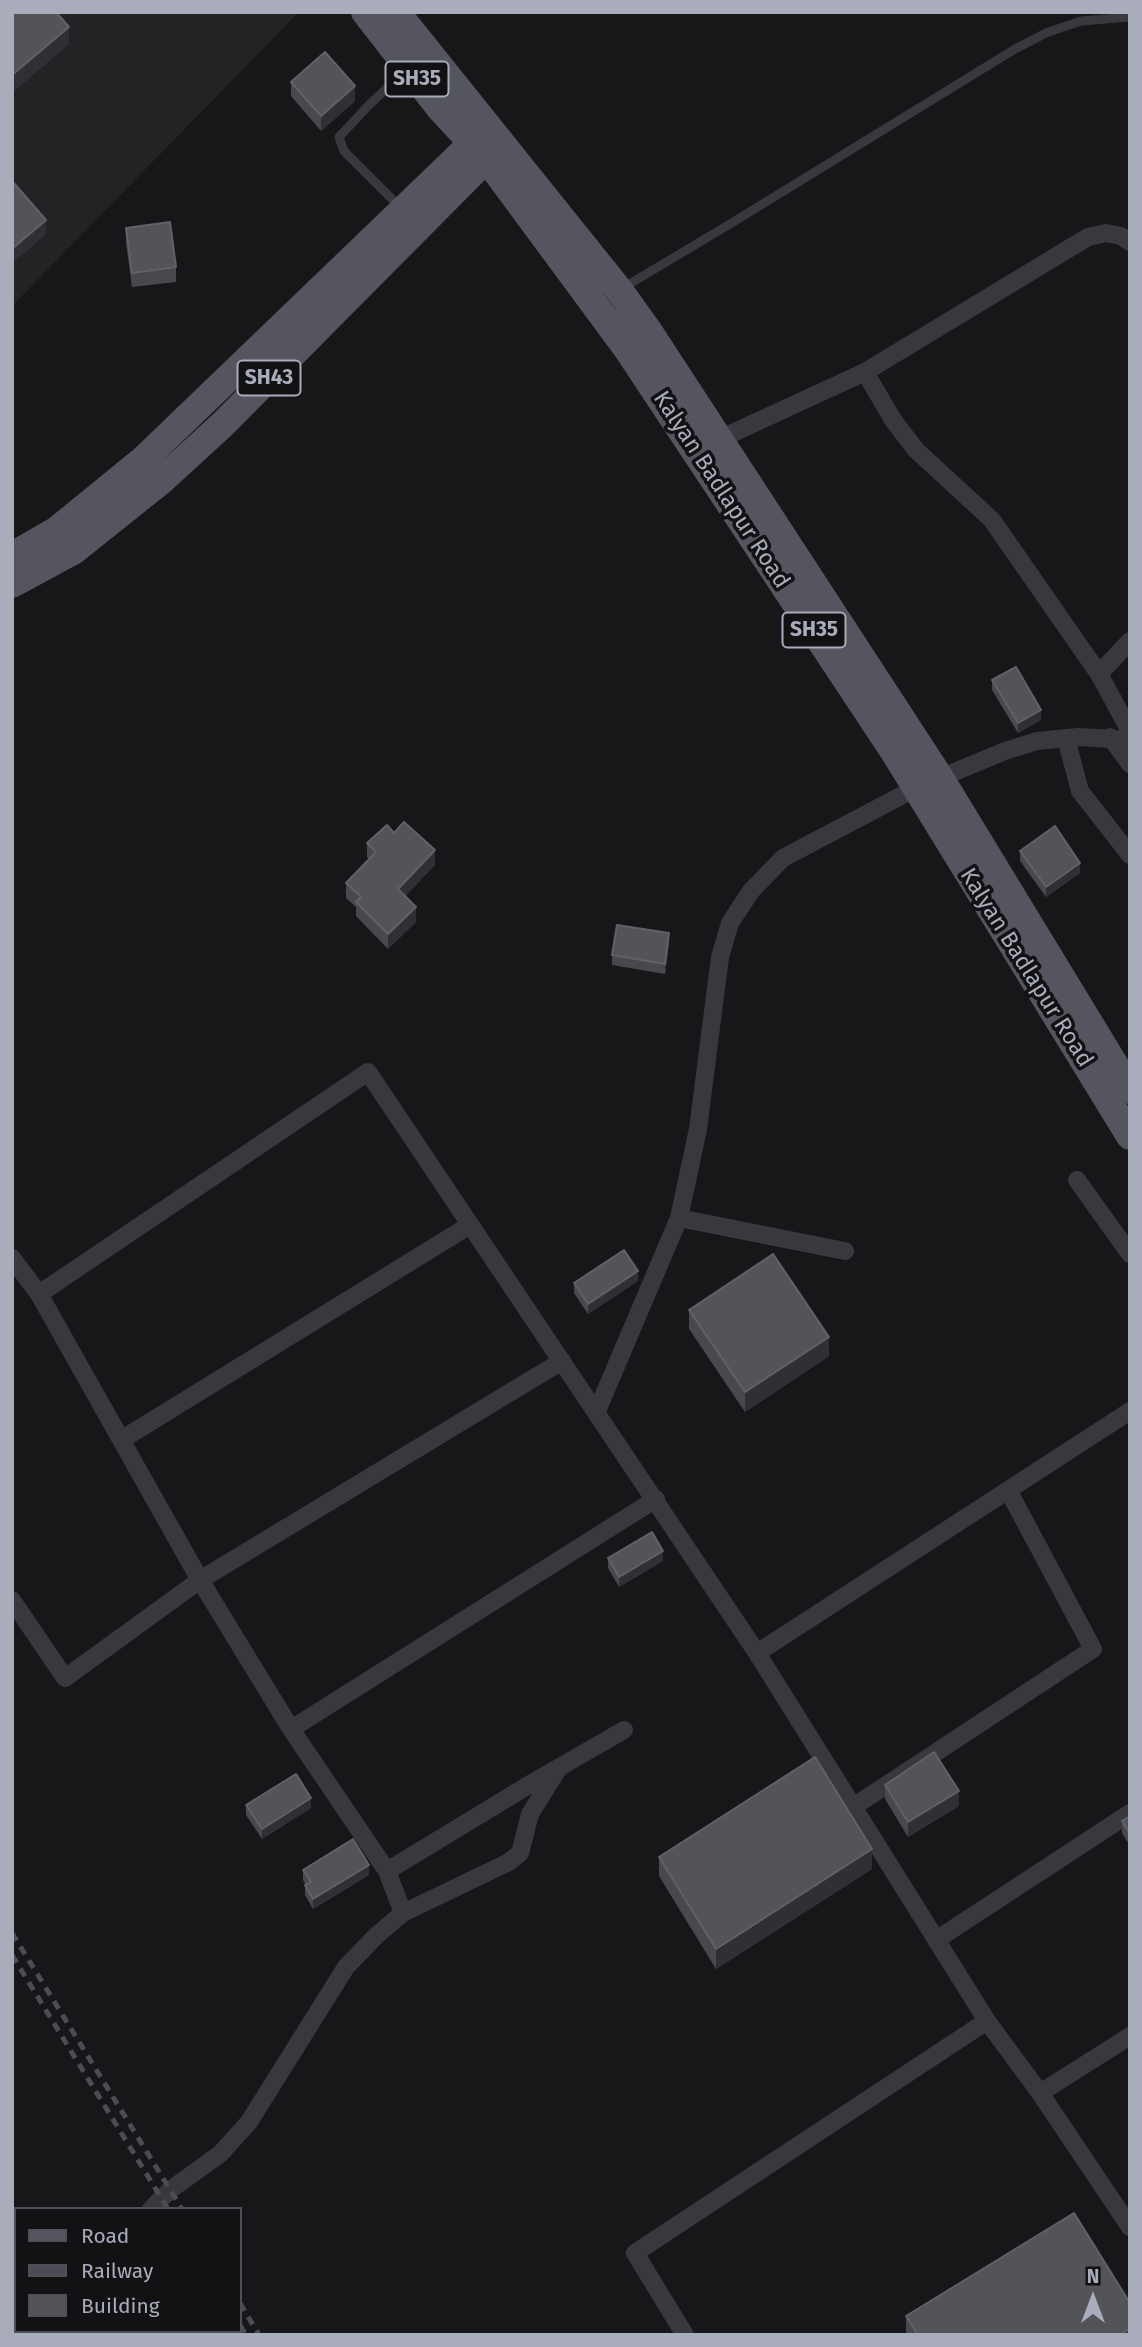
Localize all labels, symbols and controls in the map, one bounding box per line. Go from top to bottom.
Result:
road number: SH35 [386,62,448,96]
road number: SH43 [238,360,300,396]
street label: Kalyan Badlapur Road [647,386,795,594]
road number: SH35 [782,612,846,648]
street label: Kalyan Badlapur Road [953,863,1099,1073]
legend [14,2207,242,2333]
text: Road [81,2223,129,2249]
text: Railway [81,2258,153,2284]
north arrow [1058,2263,1128,2333]
text: N [1087,2265,1099,2288]
text: Building [81,2293,160,2319]

